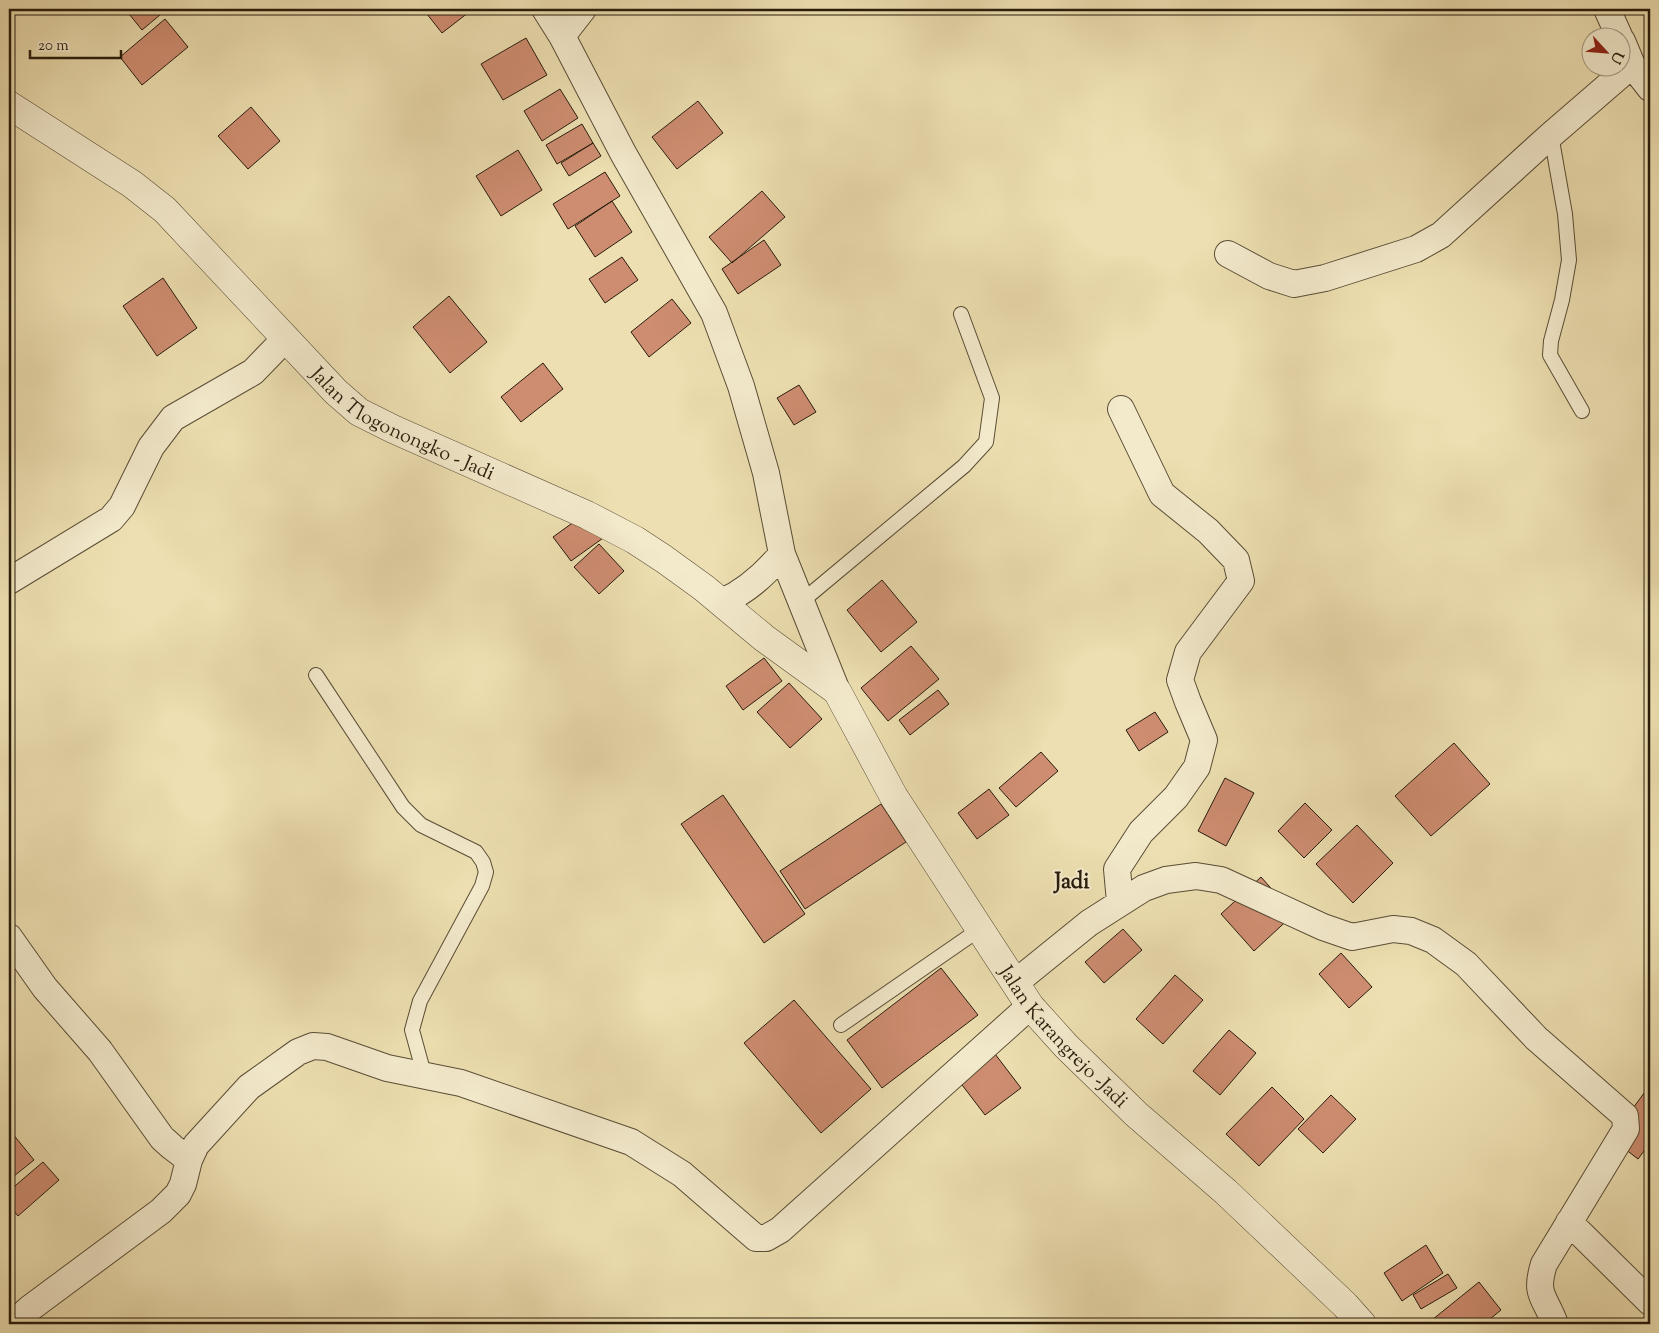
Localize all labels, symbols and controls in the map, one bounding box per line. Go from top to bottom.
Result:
scale bar [30,28,121,60]
north arrow [1582,28,1632,78]
text: 20 m [38,36,69,57]
text: U [1604,47,1627,67]
street label: Jalan Tlogonongko - Jadi [302,361,499,489]
district label: Jadi [1053,867,1090,899]
street label: Jalan Karangrejo -Jadi [990,960,1134,1116]

